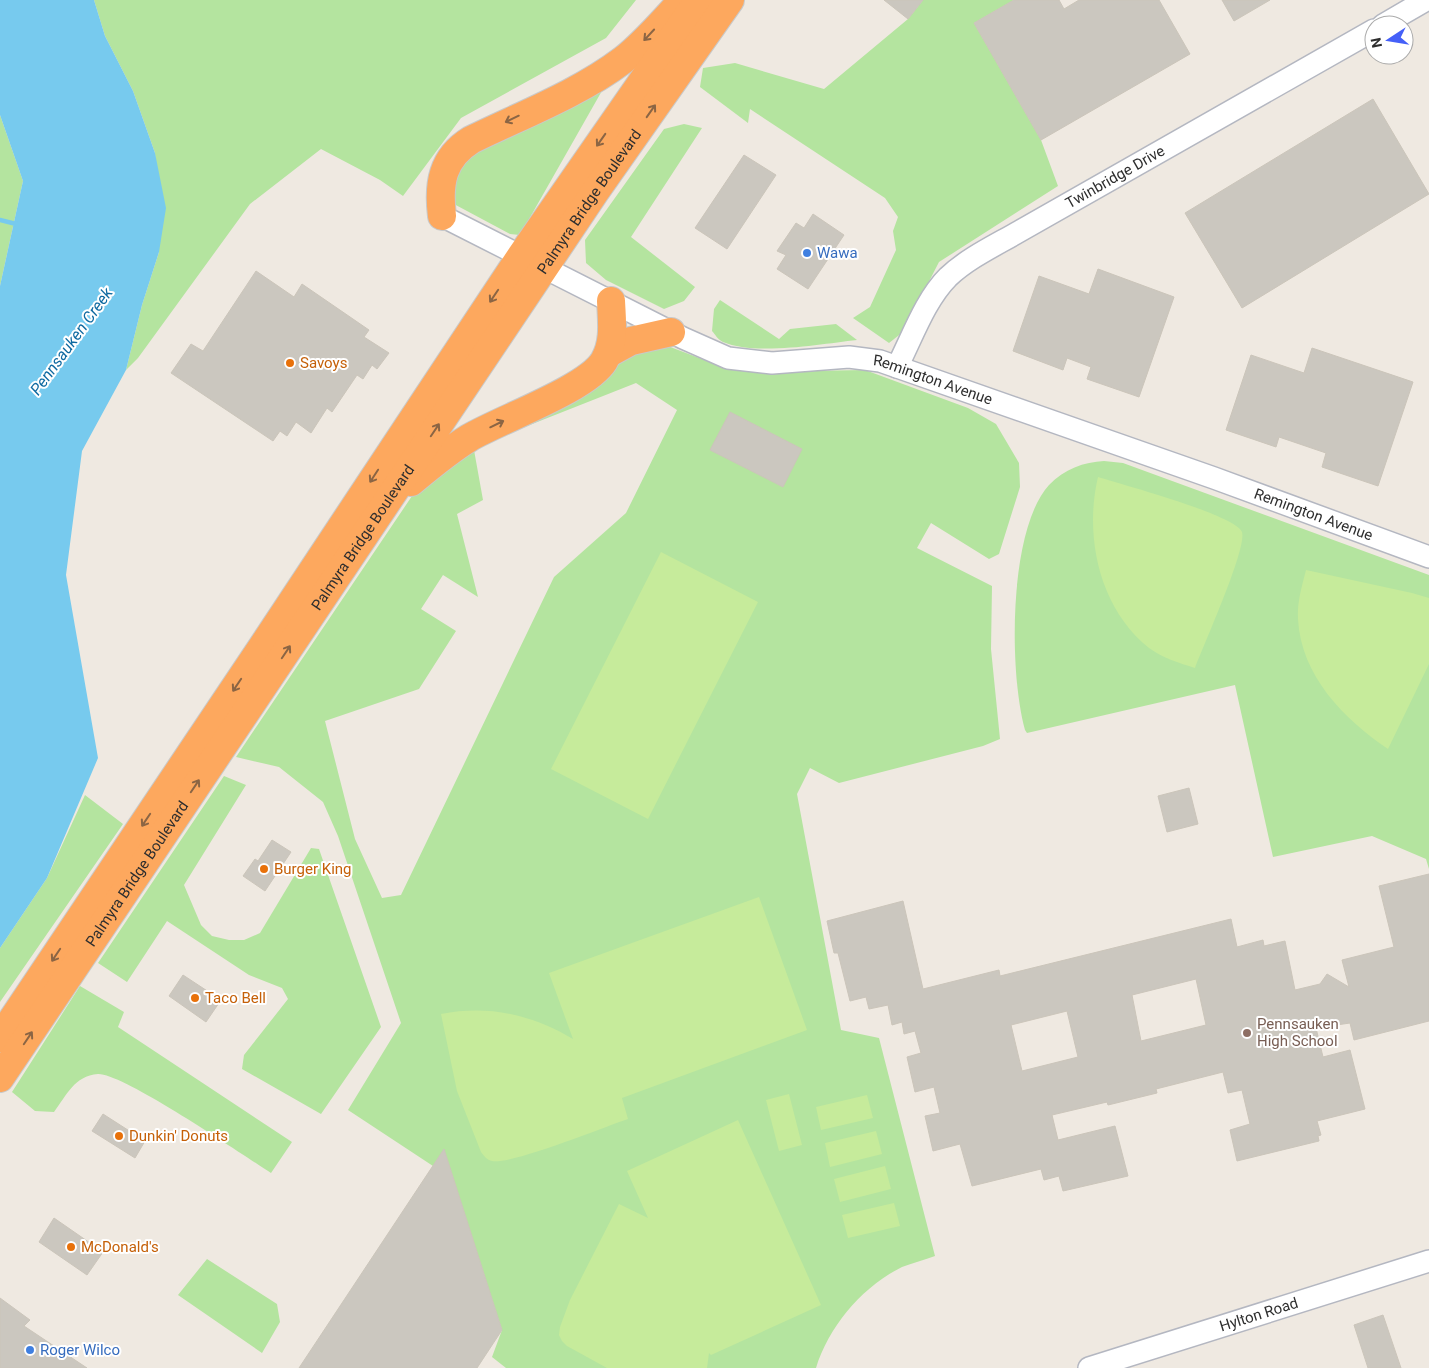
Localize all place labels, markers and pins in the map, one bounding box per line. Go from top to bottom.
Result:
place label: Wawa [817,244,858,262]
marker: Wawa [801,247,813,259]
place label: Savoys [300,354,347,372]
marker: Savoys [284,357,296,369]
place label: Burger King [274,860,352,878]
marker: Burger King [258,863,270,875]
place label: Taco Bell [205,989,266,1007]
marker: Taco Bell [189,992,201,1004]
place label: Pennsauken High School [1257,1015,1339,1050]
marker: Pennsauken High School [1241,1027,1253,1039]
place label: Dunkin' Donuts [129,1127,228,1145]
marker: Dunkin' Donuts [113,1130,125,1142]
place label: McDonald's [81,1238,159,1256]
marker: McDonald's [65,1241,77,1253]
place label: Roger Wilco [40,1341,120,1359]
marker: Roger Wilco [24,1344,36,1356]

